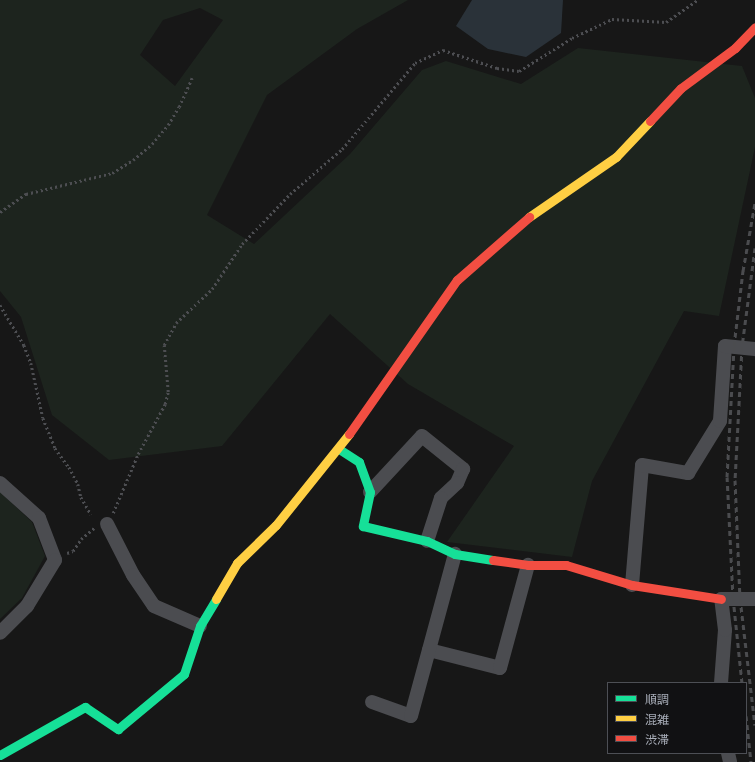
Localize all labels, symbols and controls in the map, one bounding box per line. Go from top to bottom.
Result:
legend [607,682,747,754]
text: 順調 [645,692,669,707]
text: 混雑 [645,712,669,727]
text: 渋滞 [645,732,669,747]

